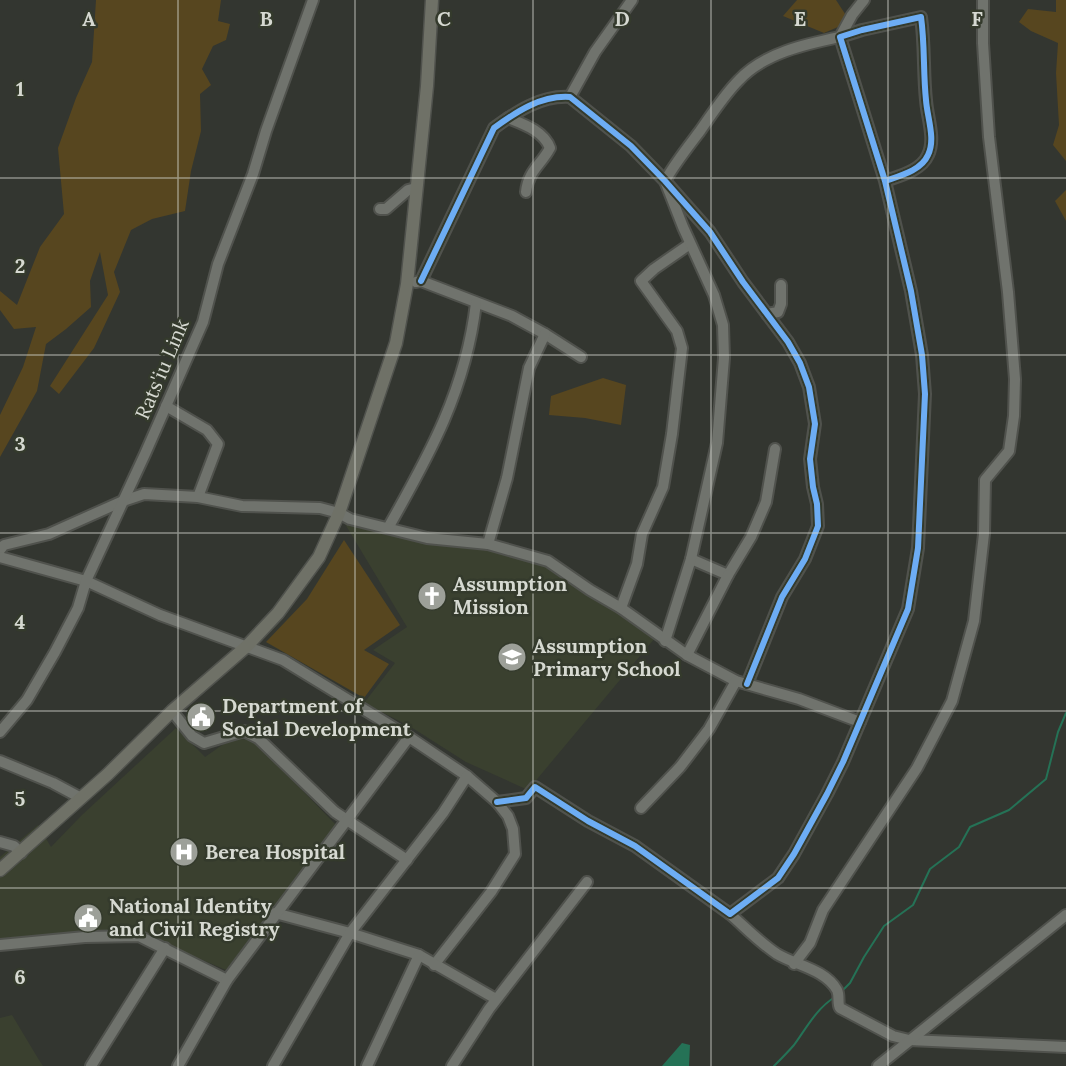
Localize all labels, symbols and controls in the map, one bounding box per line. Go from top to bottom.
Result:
text: A [82,6,96,31]
text: B [259,6,273,31]
text: C [437,6,451,31]
text: D [614,6,630,31]
text: E [794,6,806,31]
text: F [971,6,983,31]
text: 1 [16,76,24,101]
text: 2 [15,253,25,278]
street label: Rats'iu Link [129,315,194,423]
text: 3 [14,431,26,456]
place label: Assumption Mission [453,571,567,619]
church icon: Assumption Mission [416,580,448,612]
text: 4 [15,609,26,634]
place label: Assumption Primary School [533,633,680,681]
school or university icon: Assumption Primary School [496,641,528,673]
place label: Department of Social Development [222,693,412,741]
public building icon: Department of Social Development [185,701,217,733]
text: 5 [15,786,26,811]
hospital icon: Berea Hospital [168,836,200,868]
place label: Berea Hospital [205,839,345,864]
place label: National Identity and Civil Registry [109,893,279,941]
public building icon: National Identity and Civil Registry [72,902,104,934]
text: 6 [14,964,26,989]

